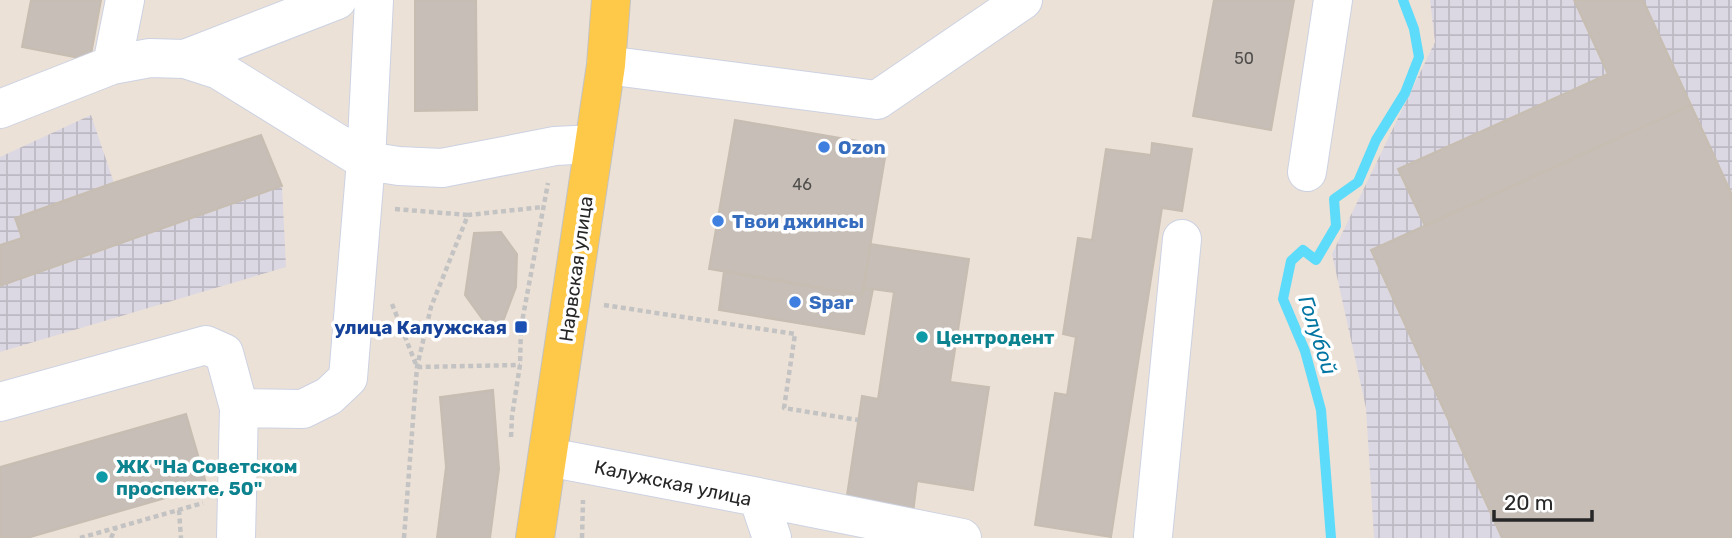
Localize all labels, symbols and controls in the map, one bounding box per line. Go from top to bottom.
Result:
house number: 50 [1234,49,1254,68]
place label: Ozon [838,136,886,159]
marker: Ozon [816,139,832,155]
house number: 46 [792,175,812,194]
street label: Нарвская улица [554,195,598,343]
place label: Твои джинсы [732,210,864,233]
marker: Твои джинсы [710,213,726,229]
place label: Spar [809,291,854,314]
water label: Голубой [1294,292,1343,378]
marker: Spar [787,294,803,310]
place label: улица Калужская [334,316,507,339]
marker: улица Калужская [513,319,529,335]
place label: Центродент [936,326,1055,349]
marker: Центродент [914,329,930,345]
place label: ЖК "На Советском проспекте, 50" [116,455,298,500]
street label: Калужская улица [592,455,754,511]
marker: ЖК "На Советском проспекте, 50" [94,469,110,485]
scale bar [1494,478,1592,522]
text: 20 m [1504,490,1553,515]

